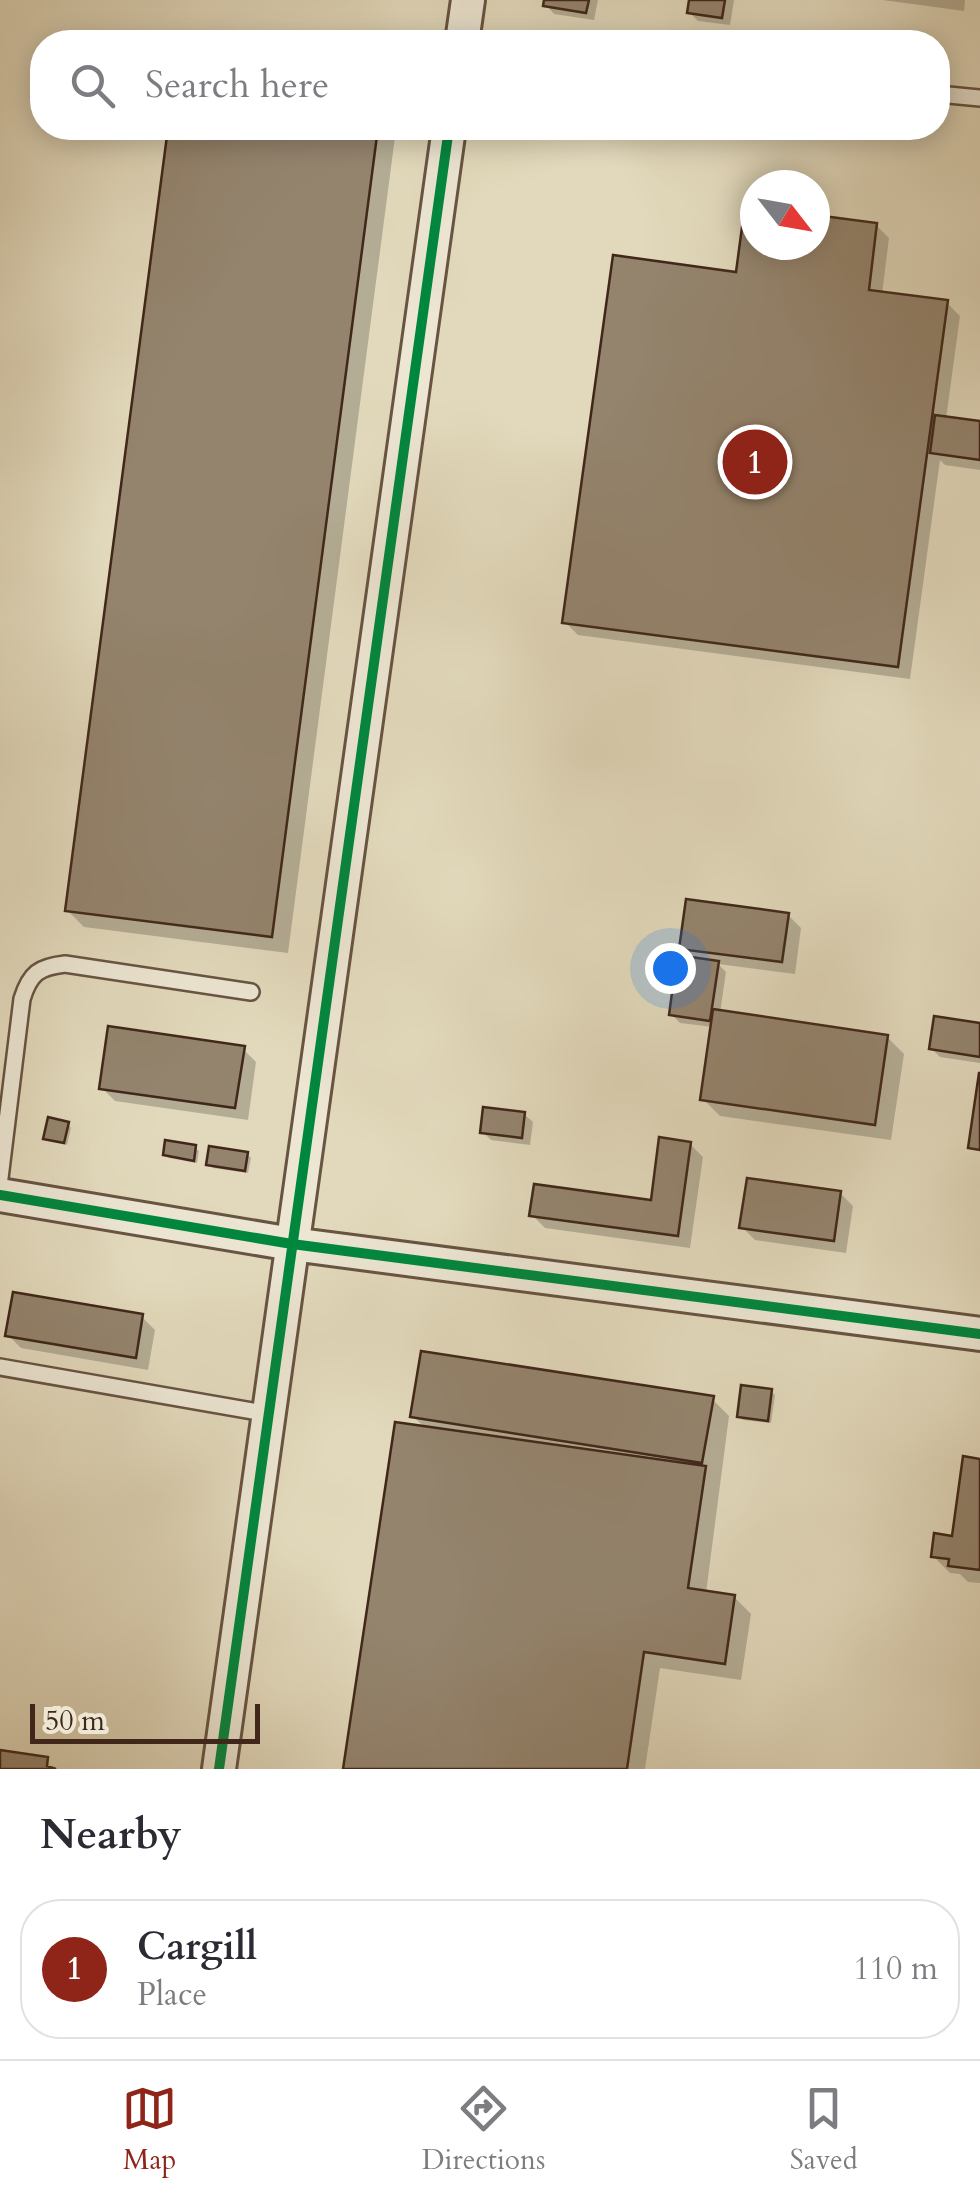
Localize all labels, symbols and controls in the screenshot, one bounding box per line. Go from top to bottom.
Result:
search box [30,30,950,140]
icon: search [65,58,120,113]
text: Search here [145,59,329,111]
north arrow [740,170,830,260]
pin: 1 [722,424,788,500]
your location [645,943,696,994]
scale bar [30,1699,260,1744]
text: 50 m [45,1702,105,1740]
text: Nearby [40,1806,182,1863]
text: Cargill [137,1921,257,1973]
text: 1 [66,1947,83,1991]
text: 110 m [853,1947,938,1991]
text: Place [137,1973,207,2017]
tab: Map [122,2081,177,2179]
tab: Directions [422,2081,545,2179]
tab: Saved [790,2081,858,2179]

